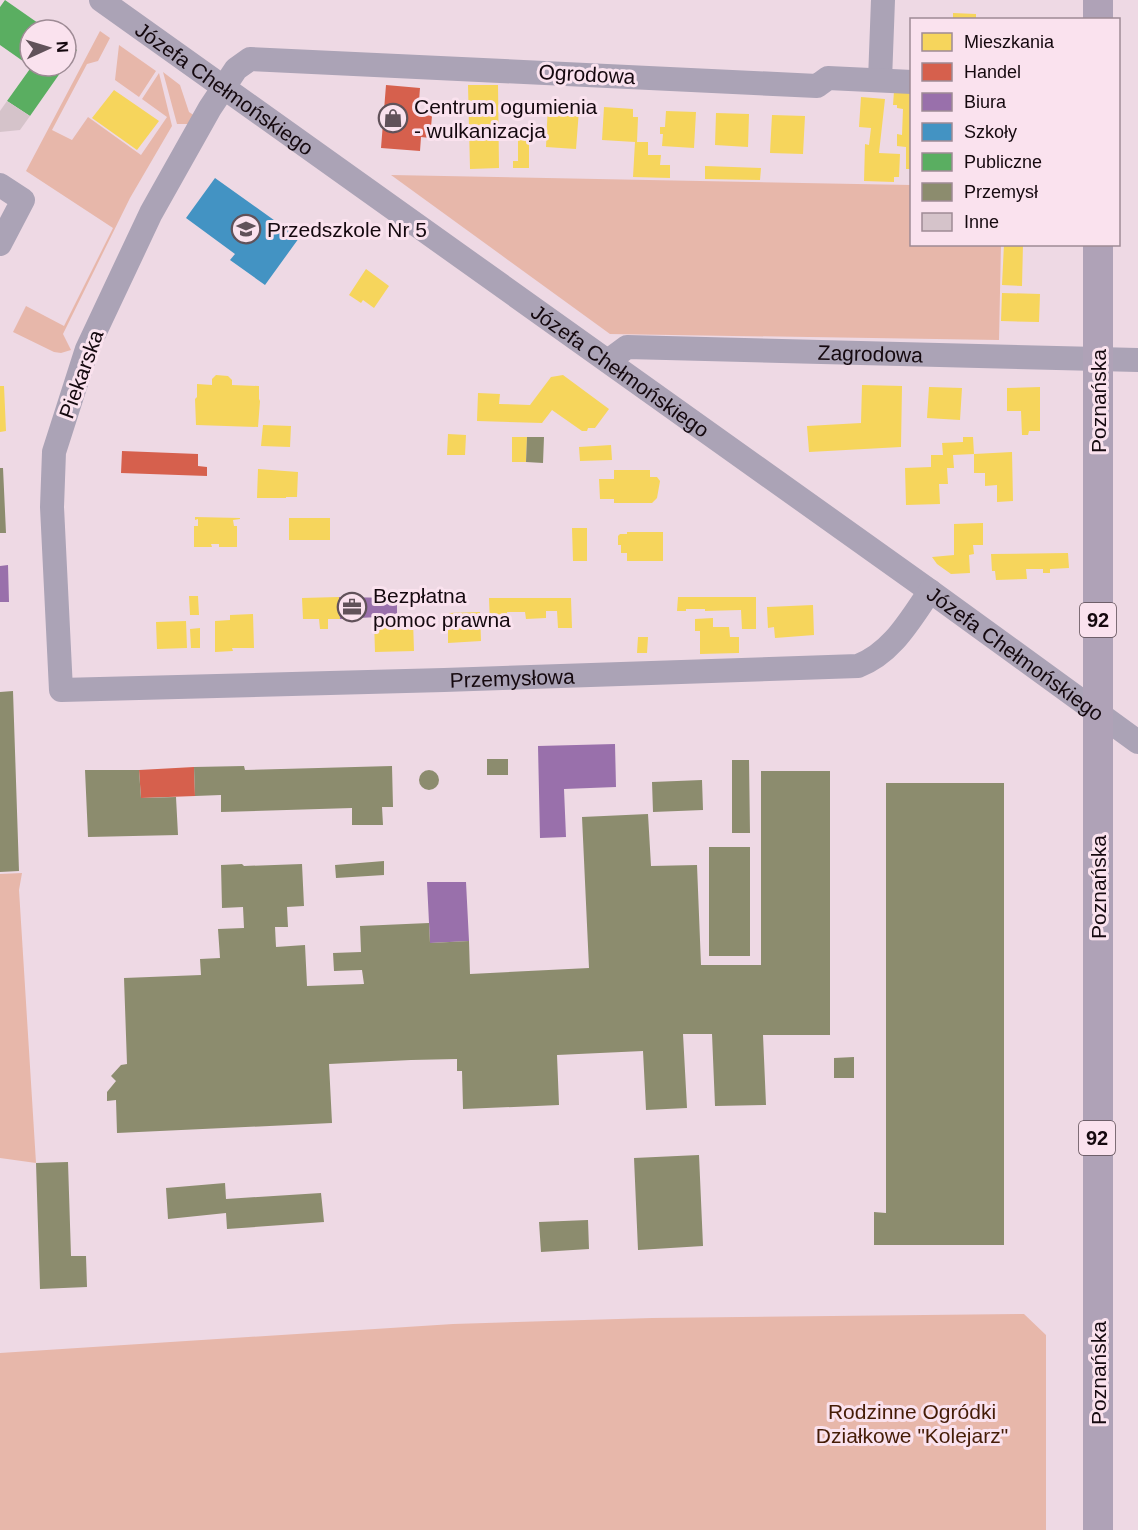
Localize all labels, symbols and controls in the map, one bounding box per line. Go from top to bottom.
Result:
street label: Józefa Chełmońskiego [132,17,318,159]
north arrow [18,18,78,78]
legend [910,18,1120,246]
text: Mieszkania [964,32,1055,52]
text: N [54,41,71,53]
street label: Ogrodowa [538,60,636,88]
text: Handel [964,62,1021,82]
text: Biura [964,92,1007,112]
place label: Centrum ogumienia - wulkanizacja [414,95,598,142]
shop icon: Centrum ogumienia - wulkanizacja [377,102,409,134]
text: Szkoły [964,122,1017,142]
text: Publiczne [964,152,1042,172]
text: Przemysł [964,182,1038,202]
text: Inne [964,212,999,232]
school or university icon: Przedszkole Nr 5 [230,213,262,245]
place label: Przedszkole Nr 5 [267,218,427,241]
street label: Józefa Chełmońskiego [527,299,714,441]
street label: Piekarska [54,326,108,421]
street label: Zagrodowa [817,340,923,366]
street label: Poznańska [1087,349,1110,453]
street label: Józefa Chełmońskiego [923,581,1108,725]
place label: Bezpłatna pomoc prawna [373,584,511,631]
office icon: Bezpłatna pomoc prawna [336,591,368,623]
road number: 92 [1080,603,1116,637]
street label: Przemysłowa [449,664,575,691]
street label: Poznańska [1087,835,1110,939]
road number: 92 [1079,1121,1115,1155]
street label: Poznańska [1087,1321,1110,1425]
park label: Rodzinne Ogródki Działkowe "Kolejarz" [816,1400,1008,1447]

